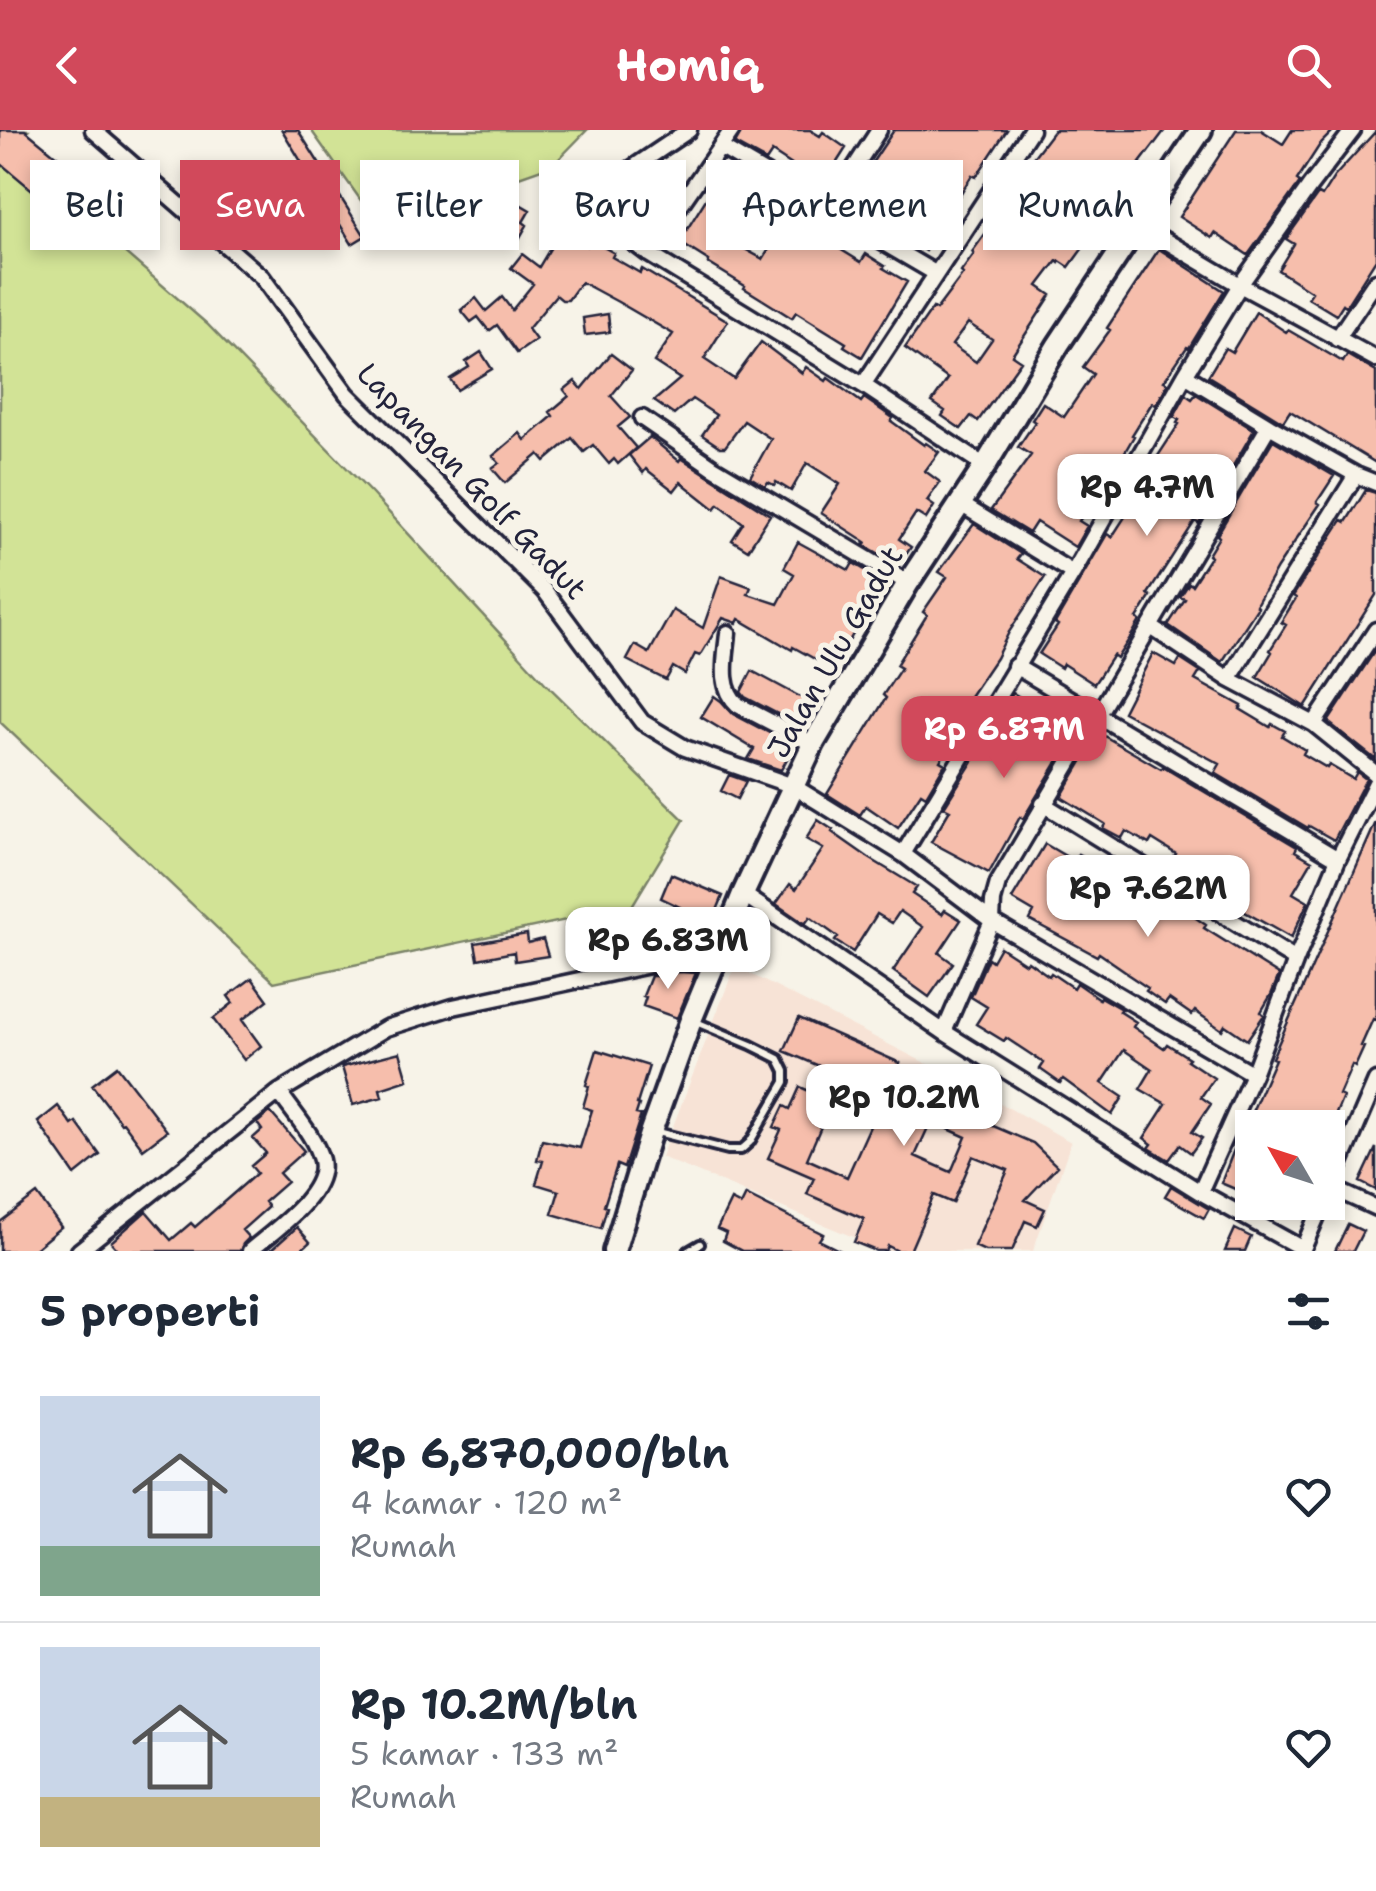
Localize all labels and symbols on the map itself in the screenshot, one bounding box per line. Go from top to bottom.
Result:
street label: Lapangan Golf Gadut [348,354,596,608]
pin: Rp 4.7M [1055,454,1239,539]
street label: Jalan Ulu Gadut [758,539,912,765]
pin: Rp 6.87M [901,696,1107,781]
pin: Rp 7.62M [1045,855,1251,940]
pin: Rp 6.83M [565,907,771,992]
pin: Rp 10.2M [801,1064,1007,1149]
north arrow [1235,1110,1345,1220]

